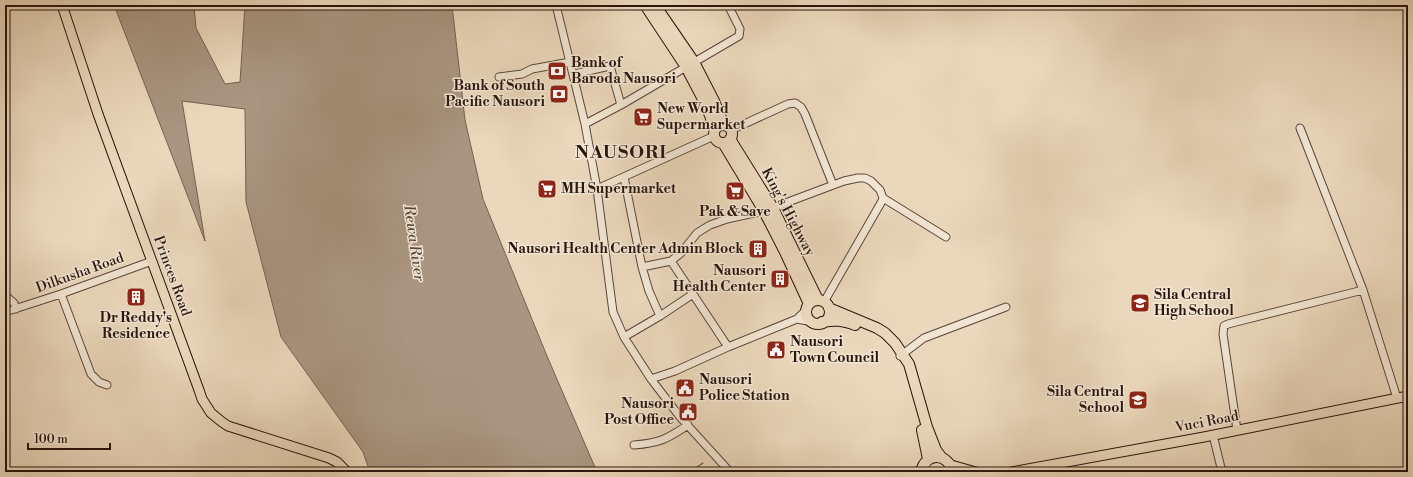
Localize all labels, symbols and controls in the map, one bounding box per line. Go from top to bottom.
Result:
place label: Bank of Baroda Nausori [571,54,677,88]
bank icon: Bank of Baroda Nausori [546,60,568,82]
place label: Bank of South Pacific Nausori [445,77,546,111]
bank icon: Bank of South Pacific Nausori [548,83,570,105]
place label: New World Supermarket [657,100,746,134]
supermarket icon: New World Supermarket [632,106,654,128]
district label: NAUSORI [575,141,667,164]
street label: King's Highway [757,165,819,259]
supermarket icon: MH Supermarket [536,178,558,200]
place label: MH Supermarket [561,180,677,198]
supermarket icon: Pak & Save [724,180,746,202]
water label: Rewa River [399,203,429,283]
place label: Pak & Save [699,203,771,221]
street label: Princes Road [149,233,195,319]
building icon: Nausori Health Center Admin Block [747,238,769,260]
place label: Nausori Health Center Admin Block [507,240,744,258]
street label: Dilkusha Road [34,249,126,297]
place label: Nausori Health Center [673,262,767,296]
building icon: Nausori Health Center [769,268,791,290]
building icon: Dr Reddy's Residence [125,286,147,308]
place label: Sila Central High School [1154,286,1234,320]
school or university icon: Sila Central High School [1129,292,1151,314]
place label: Dr Reddy's Residence [100,309,172,343]
place label: Nausori Town Council [790,333,879,367]
public building icon: Nausori Town Council [765,339,787,361]
place label: Nausori Police Station [699,371,790,405]
public building icon: Nausori Police Station [674,377,696,399]
place label: Sila Central School [1047,383,1124,417]
school or university icon: Sila Central School [1127,389,1149,411]
place label: Nausori Post Office [604,395,675,429]
public building icon: Nausori Post Office [677,401,699,423]
street label: Vuci Road [1173,407,1240,437]
scale bar [28,425,110,451]
text: 100 m [34,432,68,447]

